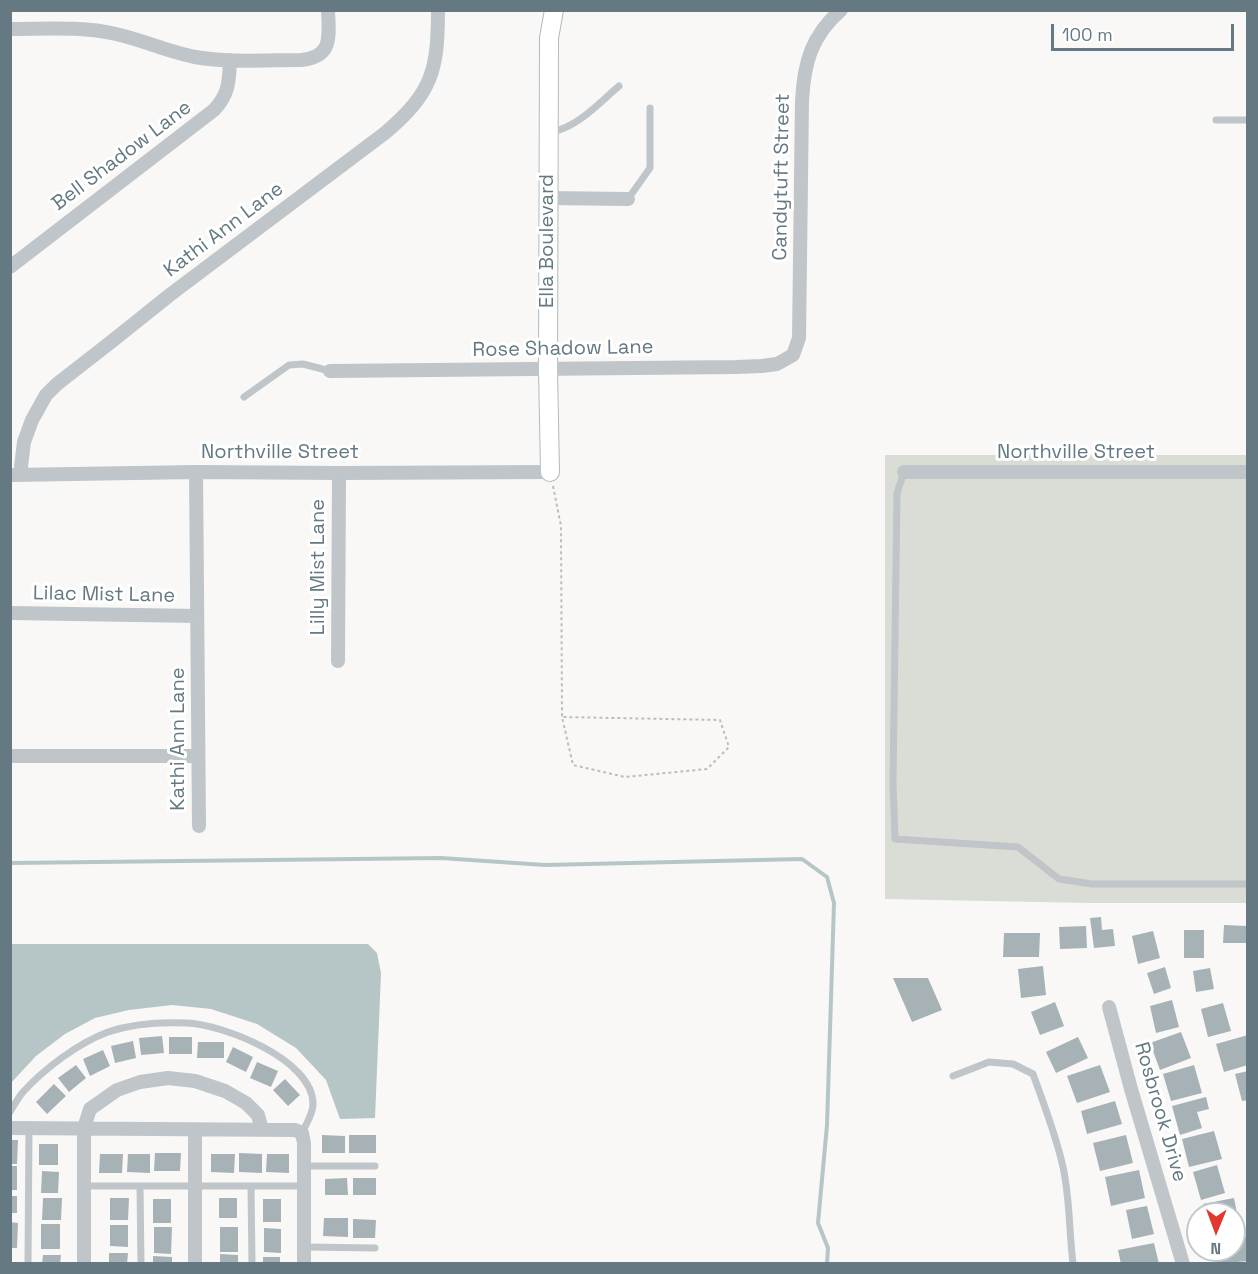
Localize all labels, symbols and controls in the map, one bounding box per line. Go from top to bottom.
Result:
scale bar [1054,12,1237,50]
text: 100 m [1062,23,1113,46]
street label: Candytuft Street [769,93,795,261]
street label: Bell Shadow Lane [48,96,196,216]
street label: Ella Boulevard [536,174,560,308]
street label: Kathi Ann Lane [160,177,288,283]
street label: Rose Shadow Lane [472,335,654,363]
street label: Northville Street [201,441,359,465]
street label: Northville Street [997,441,1155,465]
street label: Lilly Mist Lane [307,499,331,635]
street label: Lilac Mist Lane [33,582,175,608]
street label: Kathi Ann Lane [167,667,191,811]
street label: Rosbrook Drive [1129,1039,1191,1185]
north arrow [1186,1202,1246,1262]
text: N [1210,1238,1221,1259]

